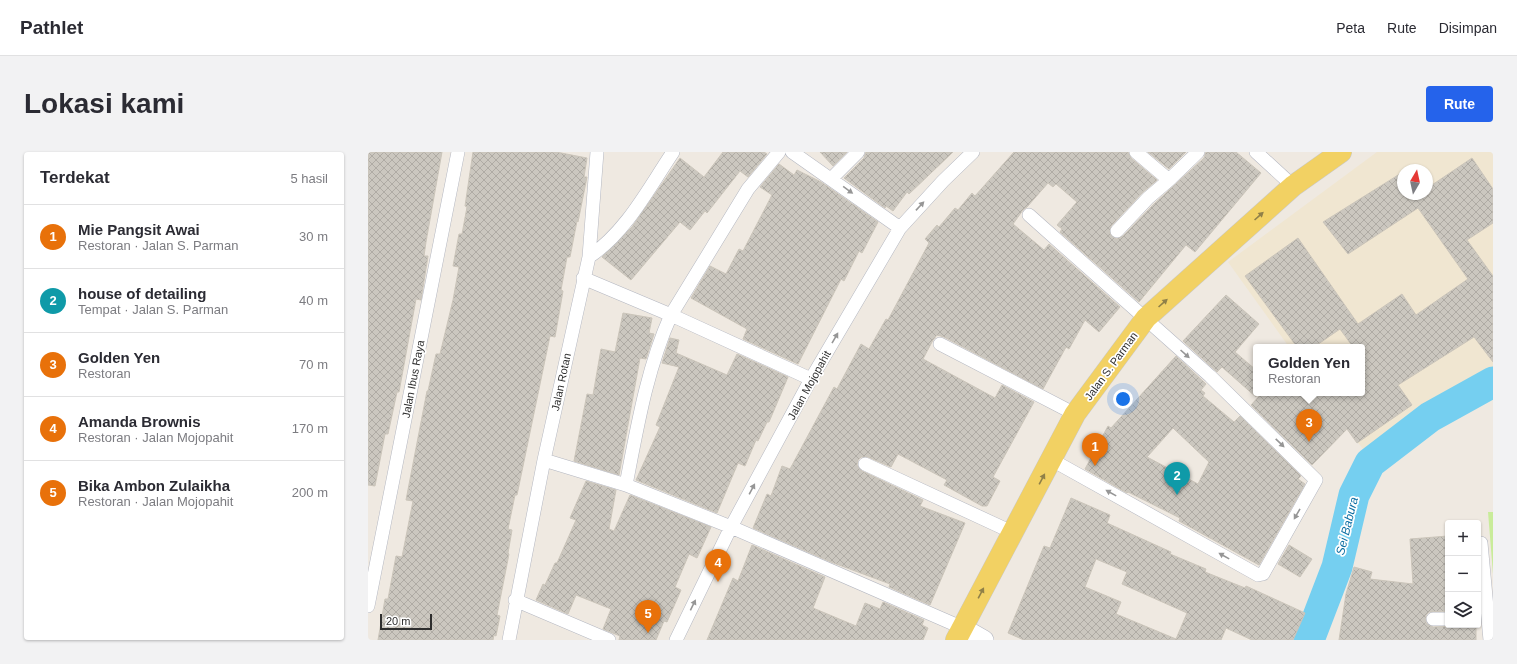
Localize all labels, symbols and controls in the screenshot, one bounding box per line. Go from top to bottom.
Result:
text: Pathlet [20,17,83,38]
text: Peta [1336,20,1365,36]
text: Rute [1387,20,1417,36]
text: Disimpan [1439,20,1497,36]
button: Rute [1426,86,1493,122]
text: Lokasi kami [24,88,184,119]
north arrow [1397,164,1433,200]
text: Terdekat [40,168,110,187]
text: 5 hasil [290,171,328,186]
one-way arrow [842,186,853,194]
one-way arrow [915,201,925,211]
one-way arrow [1254,212,1265,221]
text: Mie Pangsit Awai [78,221,200,238]
text: 1 [49,229,57,244]
text: 30 m [299,229,328,244]
text: Restoran · Jalan S. Parman [78,238,238,253]
text: house of detailing [78,285,206,302]
text: 2 [49,293,57,308]
text: 40 m [299,293,328,308]
one-way arrow [1157,299,1168,308]
text: Tempat · Jalan S. Parman [78,302,228,317]
street label: Jalan S. Parman [1082,330,1140,402]
one-way arrow [832,332,839,344]
street label: Jalan Ibus Raya [400,338,427,419]
popup [1253,344,1365,396]
street label: Jalan Mojopahit [785,348,833,422]
text: Golden Yen [78,349,160,366]
one-way arrow [1180,349,1191,358]
street label: Jalan Rotan [549,352,573,412]
text: Golden Yen [1268,354,1350,371]
text: 3 [49,357,57,372]
text: 70 m [299,357,328,372]
text: Restoran [78,366,131,381]
text: Restoran [1268,371,1321,386]
your location [1113,389,1133,409]
pin: 3 [1296,409,1322,442]
text: Amanda Brownis [78,413,201,430]
text: 4 [49,421,57,436]
text: 170 m [292,421,328,436]
text: Restoran · Jalan Mojopahit [78,430,233,445]
pin: 1 [1082,433,1108,466]
one-way arrow [1275,438,1285,448]
pin: 2 [1164,462,1190,495]
one-way arrow [1039,473,1046,485]
text: Bika Ambon Zulaikha [78,477,230,494]
one-way arrow [749,483,755,495]
text: 5 [49,485,57,500]
text: 200 m [292,485,328,500]
one-way arrow [1105,489,1117,496]
text: Restoran · Jalan Mojopahit [78,494,233,509]
water label: Sei Babura [1333,495,1361,556]
one-way arrow [1294,508,1300,520]
map controls [1445,520,1481,628]
button: + [1445,520,1481,556]
pin: 4 [705,549,731,582]
one-way arrow [1218,553,1230,560]
button: − [1445,556,1481,592]
one-way arrow [978,588,984,599]
button: layers [1445,592,1481,628]
one-way arrow [690,599,696,611]
pin: 5 [635,600,661,633]
scale bar [380,612,432,631]
text: 20 m [386,615,410,627]

